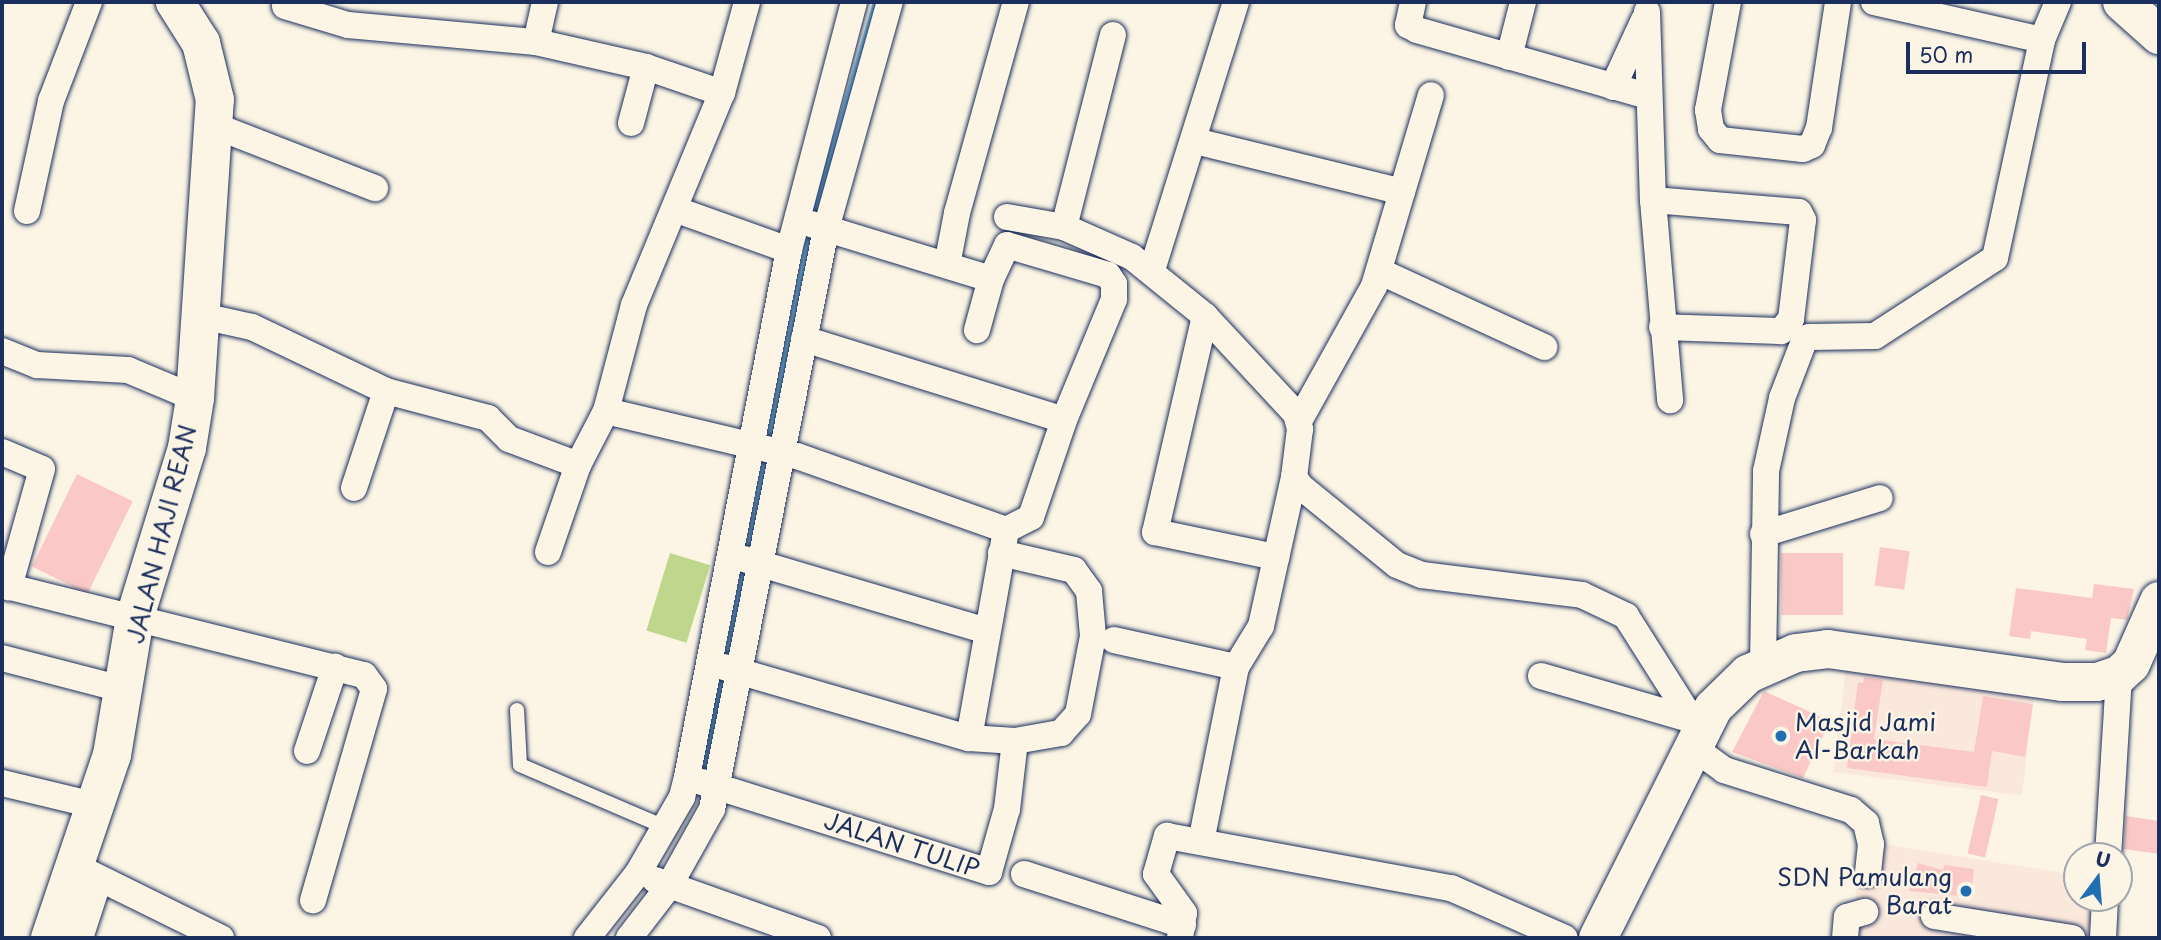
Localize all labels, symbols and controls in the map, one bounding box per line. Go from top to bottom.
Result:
scale bar [1909,28,2089,72]
text: 50 m [1919,38,1973,70]
street label: JALAN HAJI REAN [120,422,202,646]
place label: Masjid Jami Al-Barkah [1795,708,1936,764]
marker: Masjid Jami Al-Barkah [1773,728,1789,744]
street label: JALAN TULIP [822,806,982,882]
north arrow [2063,842,2133,912]
text: U [2092,843,2114,874]
place label: SDN Pamulang Barat [1776,863,1952,919]
marker: SDN Pamulang Barat [1958,883,1974,899]

